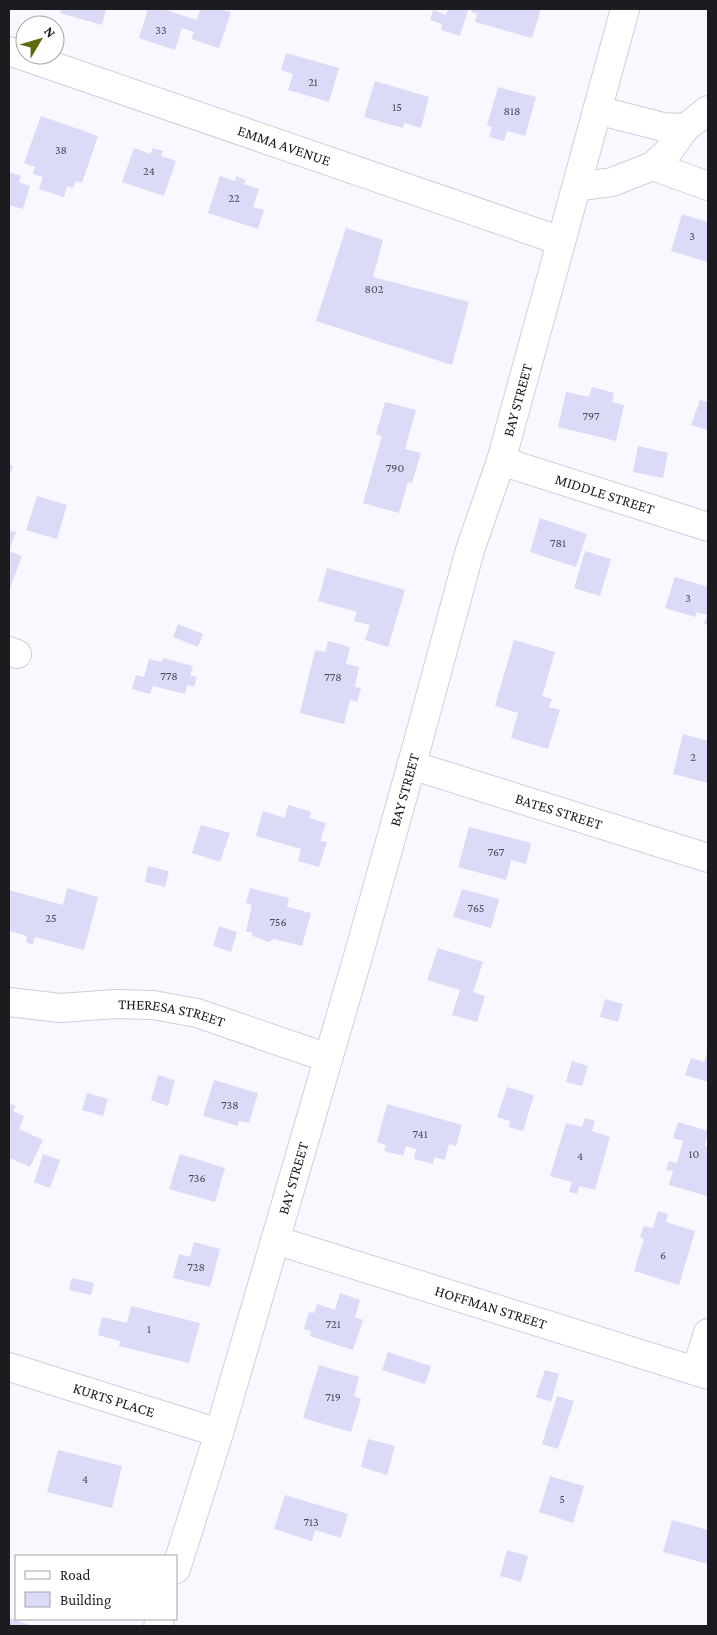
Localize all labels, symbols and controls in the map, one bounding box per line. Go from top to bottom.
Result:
north arrow [15,15,65,65]
text: N [41,23,60,41]
house number: 33 [155,23,167,37]
house number: 21 [308,75,318,89]
house number: 15 [392,100,402,114]
house number: 818 [504,104,520,118]
street label: EMMA AVENUE [236,122,333,169]
house number: 38 [55,143,67,157]
house number: 24 [143,164,155,178]
house number: 22 [228,191,240,205]
house number: 3 [689,229,695,243]
house number: 802 [365,282,384,296]
street label: BAY STREET [500,362,535,438]
house number: 797 [583,409,600,423]
house number: 790 [386,461,404,475]
street label: MIDDLE STREET [553,471,657,517]
house number: 781 [550,536,566,550]
house number: 3 [685,591,691,605]
house number: 778 [160,669,178,683]
house number: 778 [324,670,342,684]
house number: 2 [690,750,696,764]
street label: BAY STREET [387,752,422,828]
street label: BATES STREET [513,790,604,832]
house number: 767 [488,845,505,859]
house number: 765 [468,901,485,915]
house number: 25 [45,911,57,925]
house number: 756 [269,915,287,929]
street label: THERESA STREET [118,996,227,1030]
house number: 738 [221,1098,239,1112]
house number: 741 [412,1127,428,1141]
street label: BAY STREET [275,1140,311,1216]
house number: 10 [689,1147,700,1161]
house number: 4 [577,1149,583,1163]
house number: 736 [188,1171,206,1185]
house number: 6 [660,1248,666,1262]
house number: 728 [187,1260,205,1274]
street label: HOFFMAN STREET [433,1282,549,1332]
house number: 721 [325,1317,341,1331]
house number: 1 [147,1322,151,1336]
street label: KURTS PLACE [71,1380,157,1420]
house number: 719 [325,1390,341,1404]
house number: 4 [82,1472,88,1486]
house number: 5 [559,1492,565,1506]
house number: 713 [303,1515,319,1529]
legend [15,1555,178,1620]
text: Road [60,1567,91,1583]
text: Building [60,1592,111,1609]

